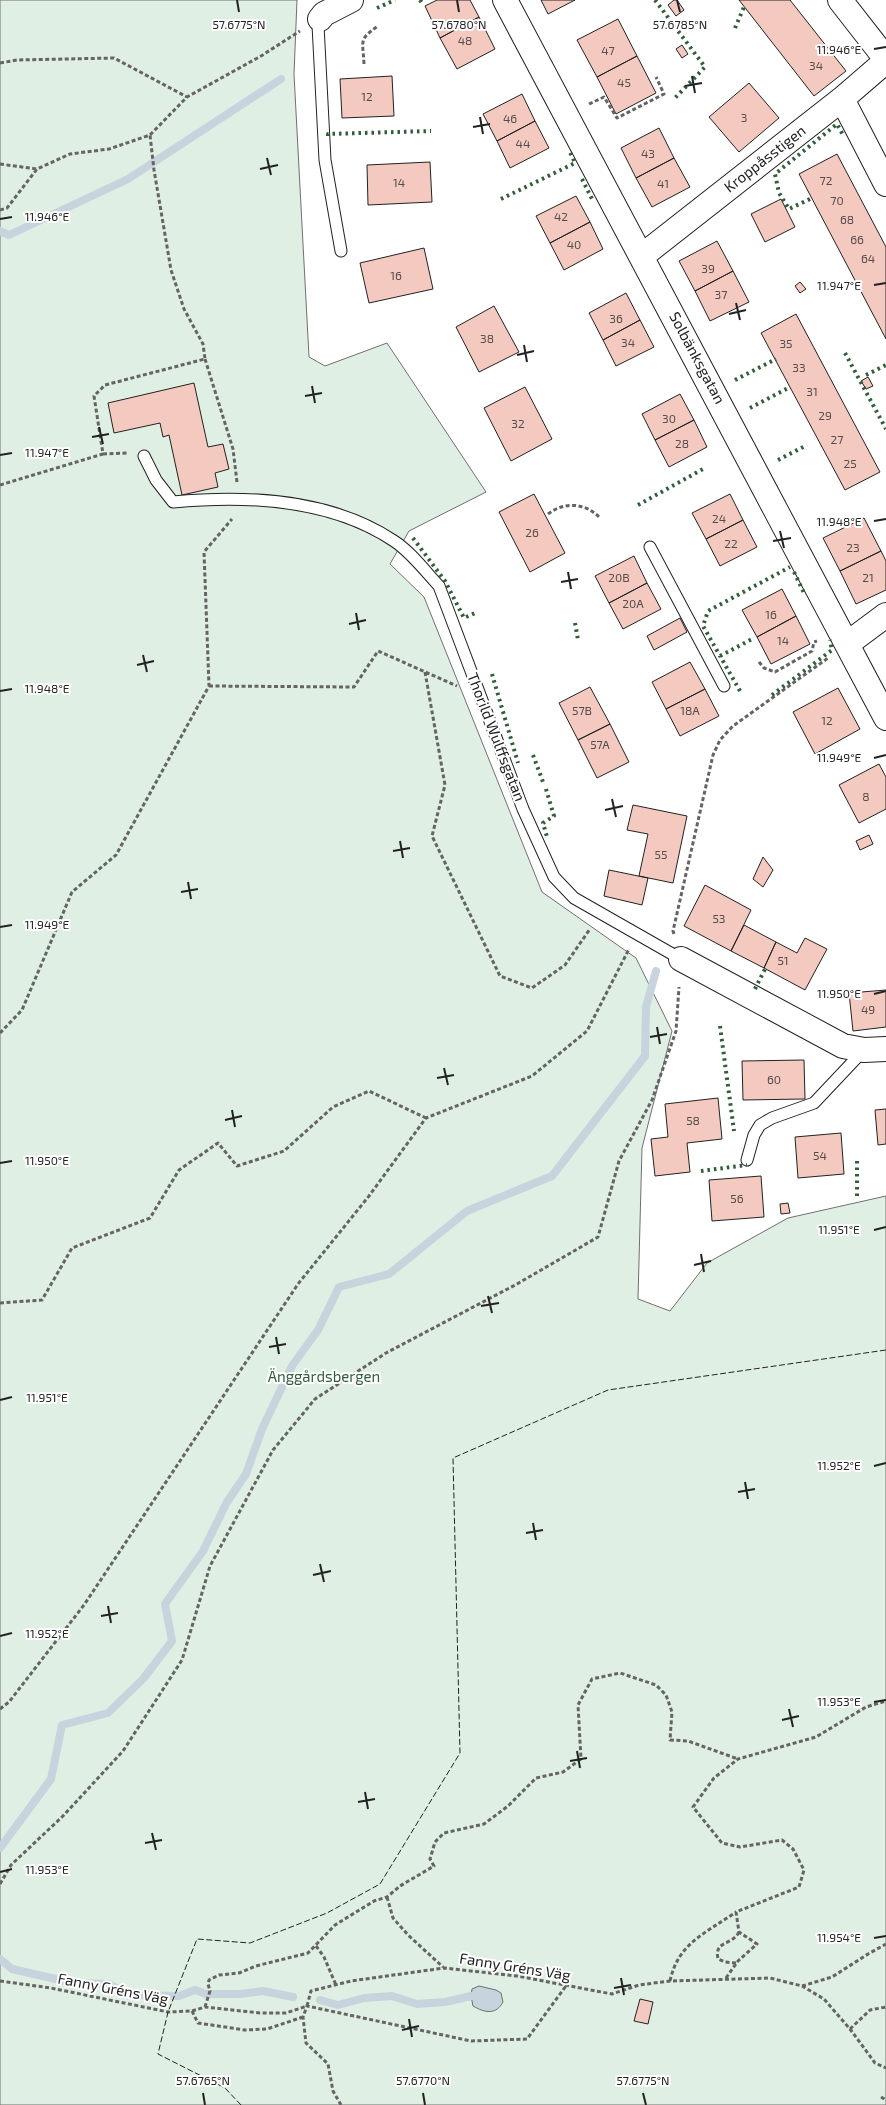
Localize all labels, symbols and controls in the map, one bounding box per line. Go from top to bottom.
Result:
text: 57.6775°N [212,17,266,31]
text: 57.6780°N [431,17,487,31]
text: 57.6785°N [653,17,707,31]
house number: 48 [458,33,472,47]
text: 11.946°E [817,42,862,56]
house number: 47 [601,43,615,57]
house number: 34 [809,58,823,72]
house number: 45 [617,75,631,89]
house number: 12 [361,89,373,103]
house number: 3 [741,110,747,124]
house number: 46 [503,111,517,125]
street label: Kroppåsstigen [720,121,809,196]
house number: 44 [516,136,530,150]
house number: 43 [641,146,655,160]
house number: 72 [820,173,833,187]
house number: 14 [393,175,405,189]
house number: 41 [657,176,669,190]
house number: 70 [830,193,844,207]
text: 11.946°E [25,209,70,223]
house number: 42 [554,209,568,223]
house number: 68 [840,212,854,226]
house number: 66 [850,232,864,246]
house number: 40 [567,237,581,251]
house number: 64 [861,251,875,265]
house number: 39 [701,261,715,275]
house number: 16 [390,268,402,282]
text: 11.947°E [817,278,861,292]
house number: 37 [715,287,727,301]
street label: Solbänksgatan [666,309,730,406]
house number: 36 [609,311,623,325]
house number: 38 [480,331,494,345]
house number: 34 [621,335,635,349]
house number: 35 [779,336,793,350]
house number: 33 [792,360,806,374]
house number: 31 [806,384,818,398]
house number: 29 [818,408,832,422]
house number: 30 [662,411,676,425]
house number: 32 [511,416,525,430]
house number: 27 [831,432,843,446]
house number: 28 [675,436,689,450]
text: 11.947°E [25,445,69,459]
house number: 25 [843,456,857,470]
house number: 24 [712,511,726,525]
text: 11.948°E [817,514,862,528]
house number: 26 [525,525,539,539]
house number: 22 [724,536,738,550]
house number: 23 [846,540,860,554]
house number: 20B [608,570,630,584]
house number: 21 [862,570,874,584]
house number: 20A [622,596,644,610]
house number: 16 [765,607,777,621]
house number: 14 [777,633,789,647]
street label: Thorild Wulffsgatan [464,670,530,804]
text: 11.948°E [25,681,70,695]
house number: 57B [572,703,592,717]
house number: 18A [680,703,700,717]
house number: 12 [821,713,833,727]
house number: 57A [590,737,610,751]
text: 11.949°E [817,750,862,764]
house number: 8 [862,789,870,803]
house number: 55 [655,847,667,861]
house number: 53 [712,911,726,925]
text: 11.949°E [25,917,70,931]
house number: 51 [777,953,789,967]
text: 11.950°E [817,986,861,1000]
house number: 49 [861,1002,875,1016]
house number: 60 [767,1072,781,1086]
house number: 58 [686,1113,700,1127]
house number: 54 [813,1148,827,1162]
text: 11.950°E [25,1153,69,1167]
house number: 56 [730,1191,744,1205]
text: 11.951°E [818,1222,860,1236]
park label: Änggårdsbergen [268,1367,380,1385]
text: 11.951°E [26,1390,68,1404]
text: 11.952°E [817,1458,861,1472]
text: 11.952°E [25,1626,69,1640]
text: 11.953°E [817,1694,861,1708]
text: 11.953°E [25,1862,69,1876]
text: 11.954°E [817,1930,861,1944]
street label: Fanny Gréns Väg [458,1948,573,1984]
street label: Fanny Gréns Väg [56,1968,171,2008]
text: 57.6765°N [176,2073,230,2087]
text: 57.6770°N [396,2073,450,2087]
text: 57.6775°N [616,2073,670,2087]

